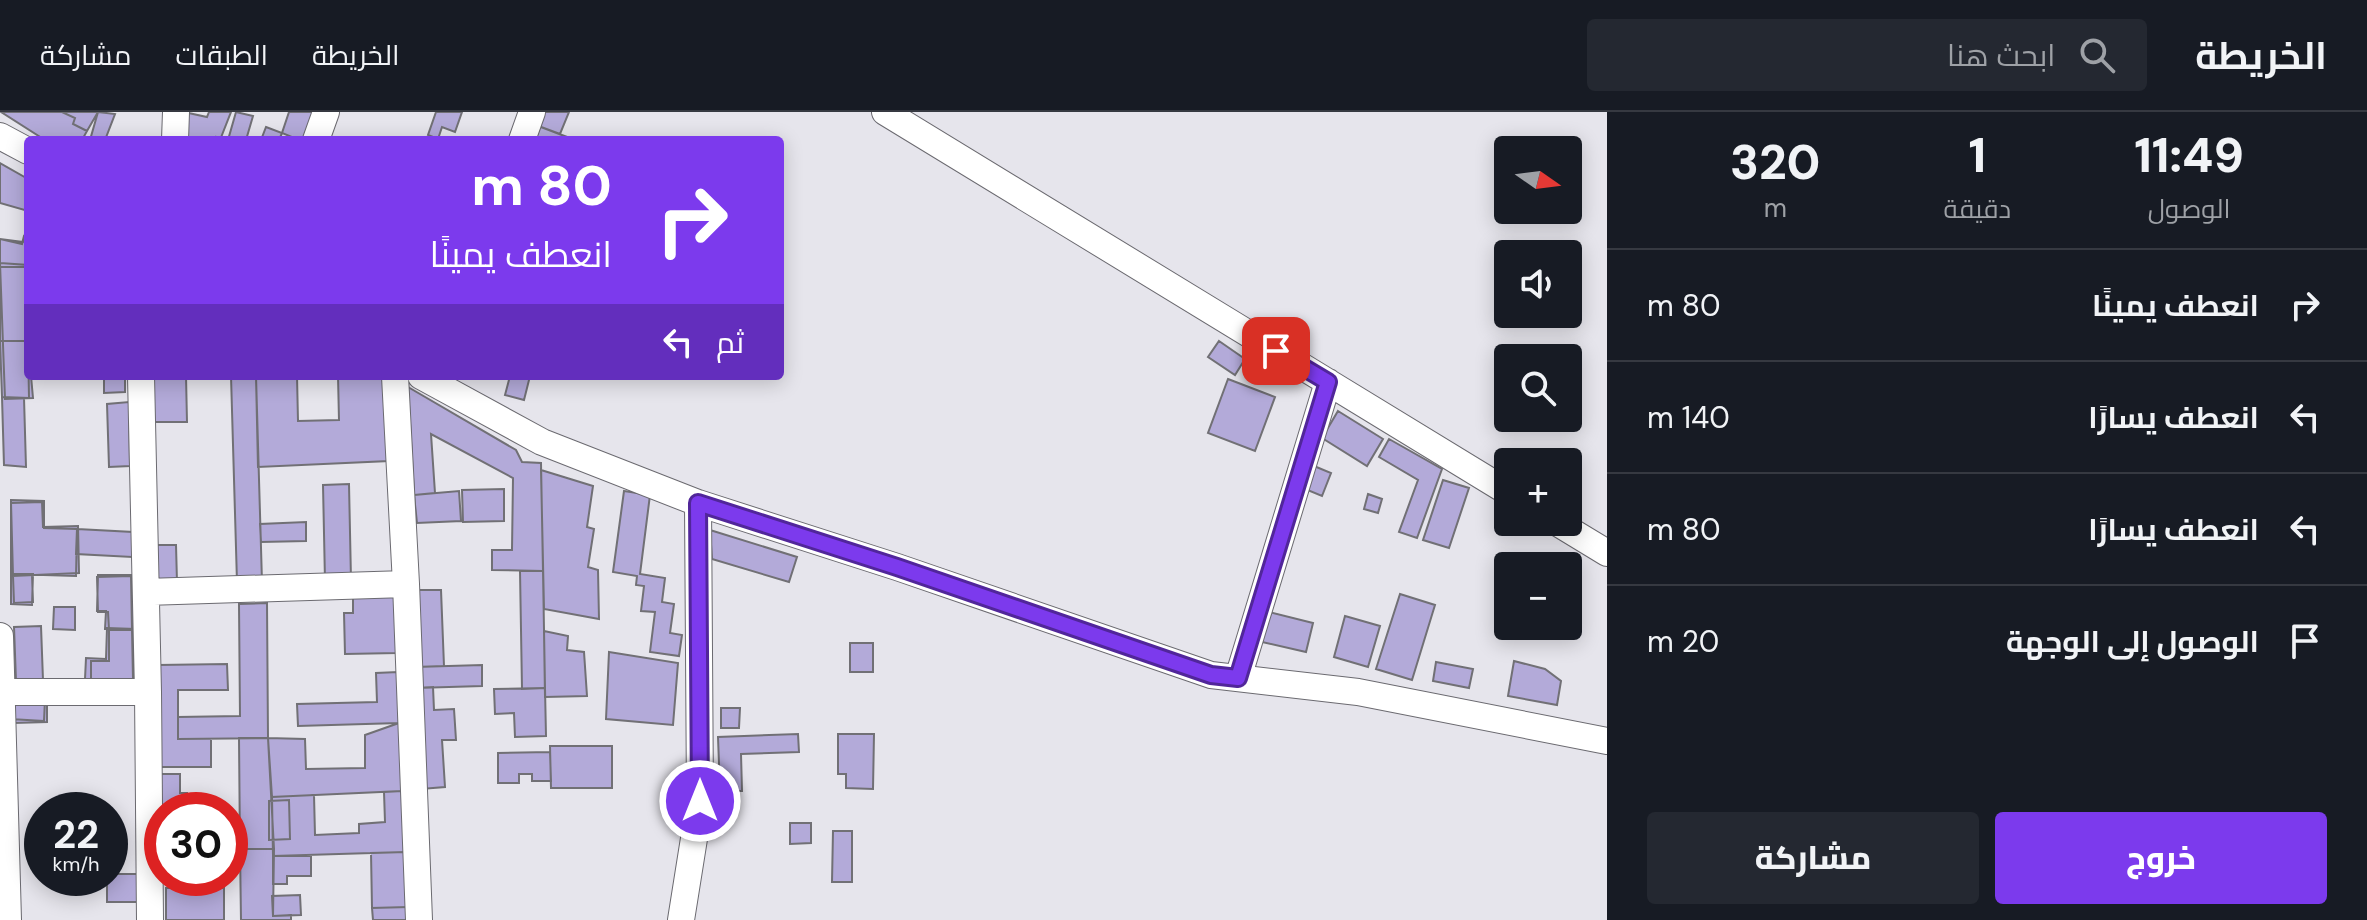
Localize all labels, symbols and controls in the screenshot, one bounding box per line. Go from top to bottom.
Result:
search box [1587,19,2147,91]
text: الخريطة [2195,31,2327,81]
icon: search [2075,33,2119,77]
text: ابحث هنا [1947,36,2055,75]
text: مشاركة [40,37,131,74]
text: الطبقات [175,37,268,74]
text: الخريطة [312,37,399,74]
text: 1 [1968,124,1986,187]
text: 11:49 [2134,124,2244,187]
text: 320 [1730,131,1820,194]
north arrow [1494,136,1582,224]
map controls [1494,136,1582,640]
text: 80 m [471,149,612,222]
icon: right [640,168,744,272]
text: m [1764,191,1787,225]
text: دقيقة [1944,192,2011,226]
text: الوصول [2148,192,2230,226]
text: انعطف يمينًا [430,231,612,278]
button: sound [1494,240,1582,328]
icon: right [2283,283,2327,327]
text: 80 m [1647,286,1720,325]
text: انعطف يمينًا [2092,286,2259,325]
pin [1242,317,1310,385]
icon: left [656,320,700,364]
text: ثم [716,323,744,362]
icon: arrive [1254,329,1298,373]
button: search [1494,344,1582,432]
icon: left [2283,395,2327,439]
text: 140 m [1647,398,1730,437]
text: انعطف يسارًا [2088,398,2259,437]
button: + [1494,448,1582,536]
icon: left [2283,507,2327,551]
text: 80 m [1647,510,1720,549]
text: انعطف يسارًا [2088,510,2259,549]
button: − [1494,552,1582,640]
icon: arrive [2283,619,2327,663]
text: 20 m [1647,622,1719,661]
text: الوصول إلى الوجهة [2006,622,2259,661]
position arrow [658,759,742,843]
speed limit sign: 30 [144,792,248,896]
text: 22 [53,808,99,860]
button: مشاركة [1647,812,1979,904]
button: خروج [1995,812,2327,904]
text: km/h [52,851,100,877]

